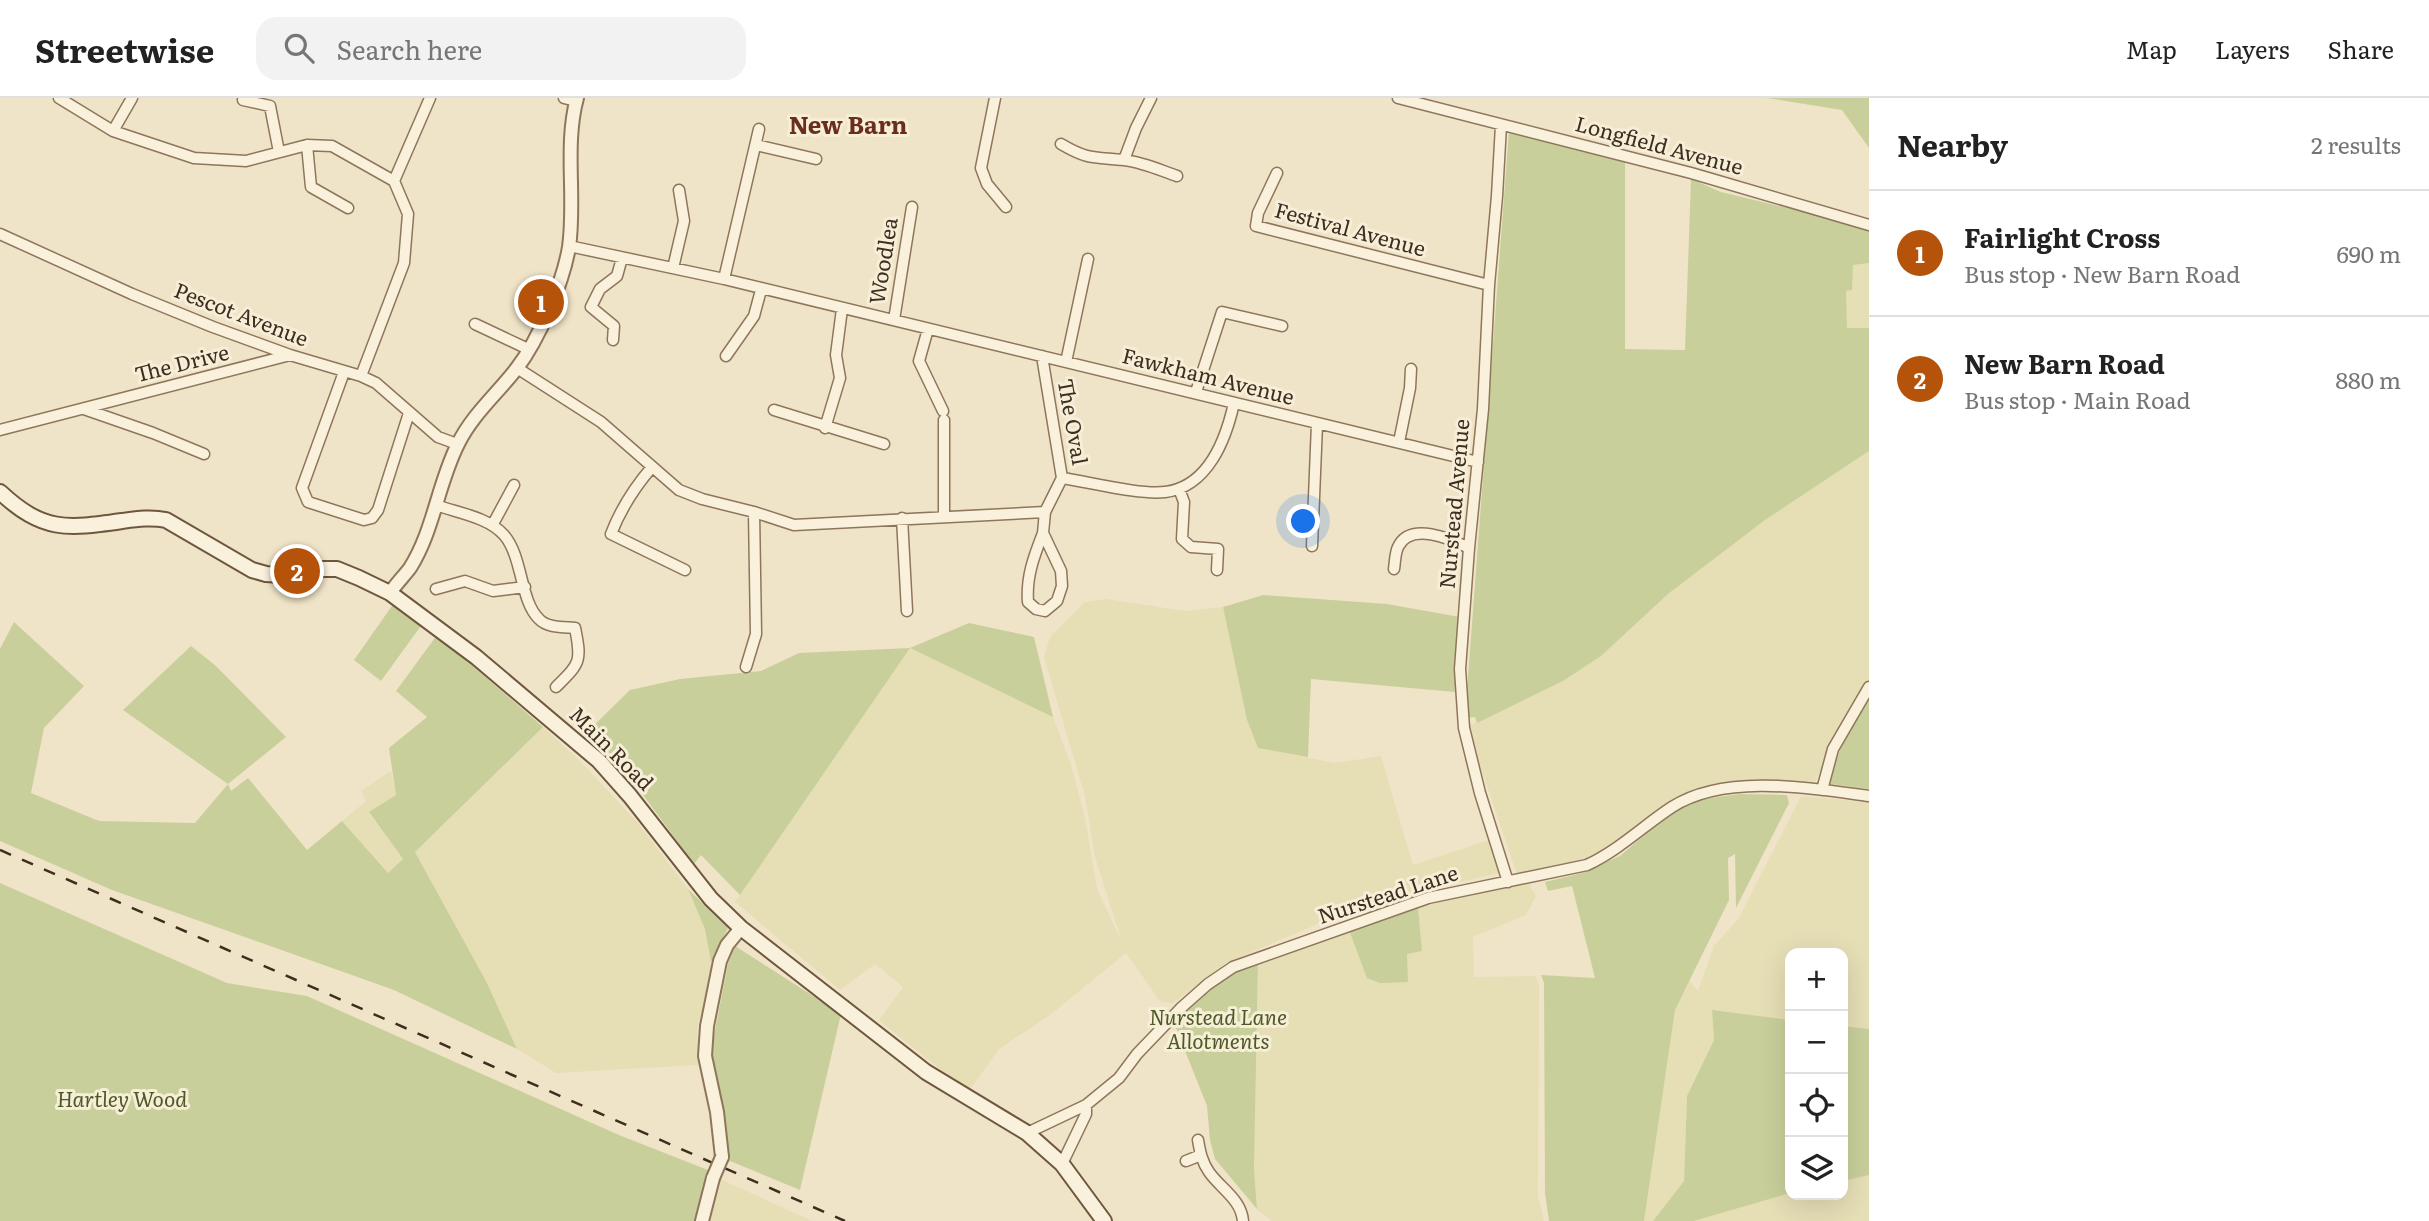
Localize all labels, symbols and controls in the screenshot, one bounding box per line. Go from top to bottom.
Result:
search box [256,17,746,80]
text: Streetwise [35,24,214,73]
icon: search [280,29,318,67]
text: Search here [336,29,482,68]
text: Map [2126,31,2177,66]
text: Layers [2215,31,2289,66]
text: Share [2327,31,2394,66]
district label: New Barn [789,106,908,141]
street label: Longfield Avenue [1572,106,1747,181]
text: Nearby [1897,122,2008,166]
text: 2 results [2311,127,2401,161]
street label: Festival Avenue [1272,193,1430,263]
street label: Woodlea [859,214,904,306]
text: Fairlight Cross [1964,217,2160,256]
text: 1 [1915,236,1925,270]
text: 690 m [2336,236,2401,270]
text: Bus stop · New Barn Road [1964,256,2240,290]
street label: Pescot Avenue [170,273,314,353]
pin: 1 [518,276,564,328]
street label: The Drive [131,335,232,388]
street label: Fawkham Avenue [1119,338,1298,411]
text: New Barn Road [1964,343,2165,382]
text: 2 [1914,362,1926,396]
text: 880 m [2335,362,2401,396]
street label: The Oval [1052,376,1097,467]
text: Bus stop · Main Road [1964,382,2191,416]
street label: Nurstead Avenue [1430,417,1475,590]
your location [1286,504,1320,538]
pin: 2 [274,545,320,597]
street label: Main Road [564,698,662,796]
street label: Nurstead Lane [1313,855,1461,930]
map controls [1785,948,1848,1200]
button: + [1785,948,1848,1011]
park label: Nurstead Lane Allotments [1149,1000,1287,1055]
button: − [1785,1011,1848,1074]
button: locate [1785,1074,1848,1137]
park label: Hartley Wood [57,1082,187,1113]
button: layers [1785,1137,1848,1200]

